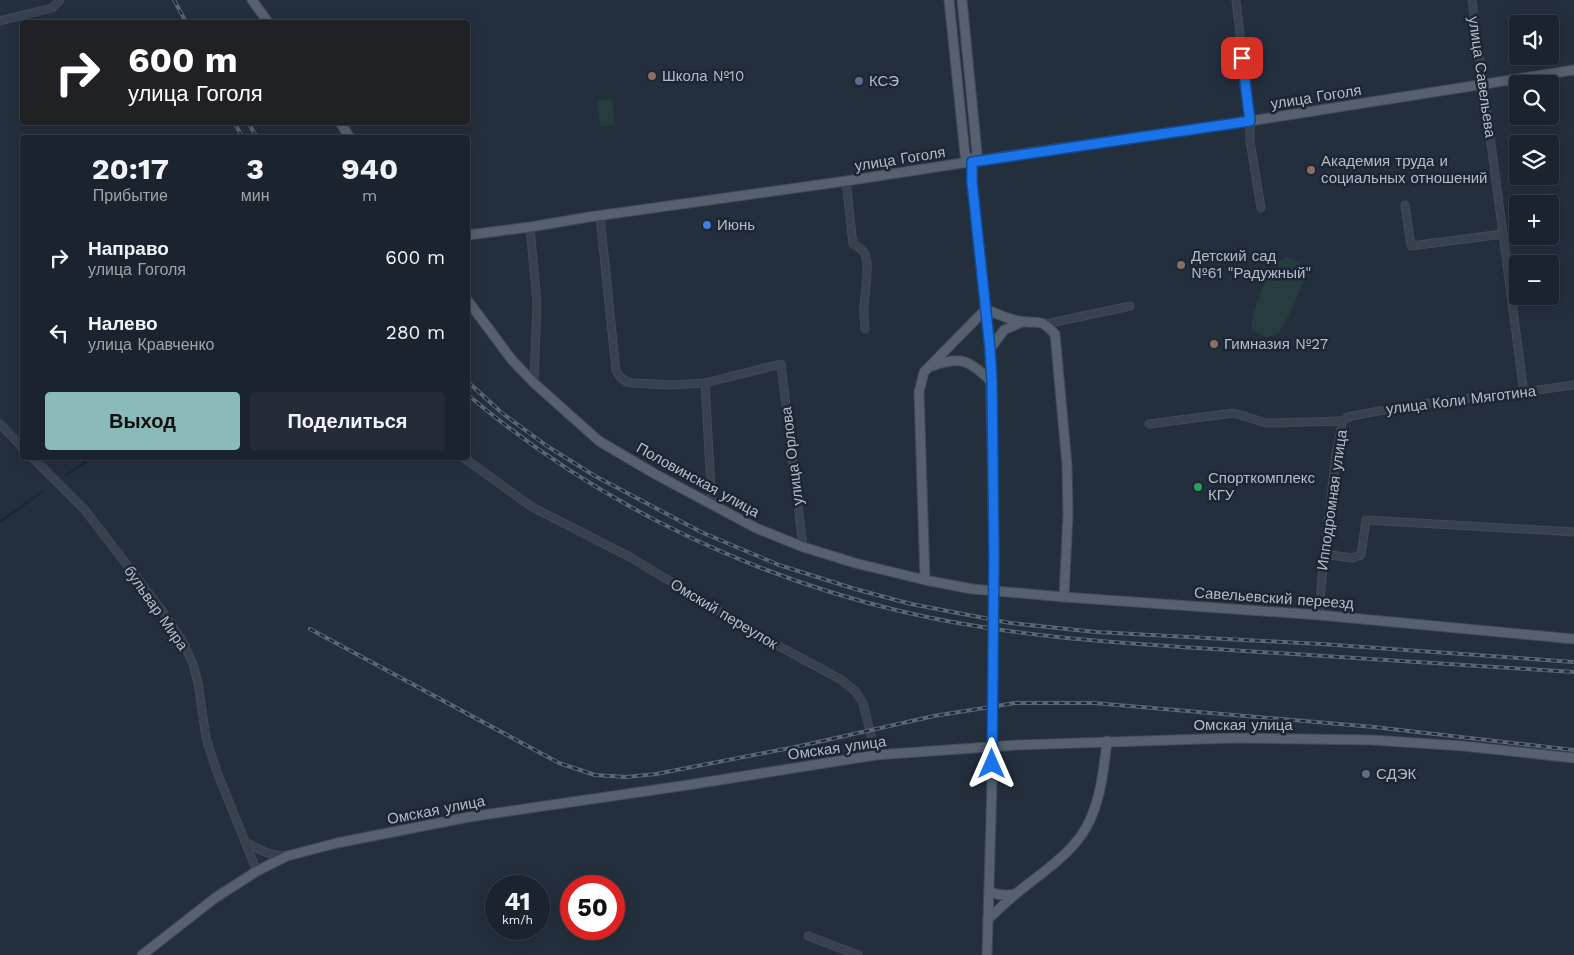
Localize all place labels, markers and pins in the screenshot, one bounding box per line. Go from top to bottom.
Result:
pin [1221,37,1263,79]
place label: Школа №10 [662,67,744,85]
marker: Школа №10 [646,70,658,82]
place label: КСЭ [869,72,899,90]
marker: КСЭ [853,75,865,87]
place label: Академия труда и социальных отношений [1321,152,1488,187]
marker: Академия труда и социальных отношений [1305,164,1317,176]
place label: Июнь [717,216,755,234]
marker: Июнь [701,219,713,231]
place label: Детский сад №61 "Радужный" [1191,247,1311,282]
marker: Детский сад №61 "Радужный" [1175,259,1187,271]
place label: Гимназия №27 [1224,335,1328,353]
marker: Гимназия №27 [1208,338,1220,350]
place label: Спорткомплекс КГУ [1208,469,1316,504]
marker: Спорткомплекс КГУ [1192,481,1204,493]
place label: СДЭК [1376,765,1416,783]
marker: СДЭК [1360,768,1372,780]

